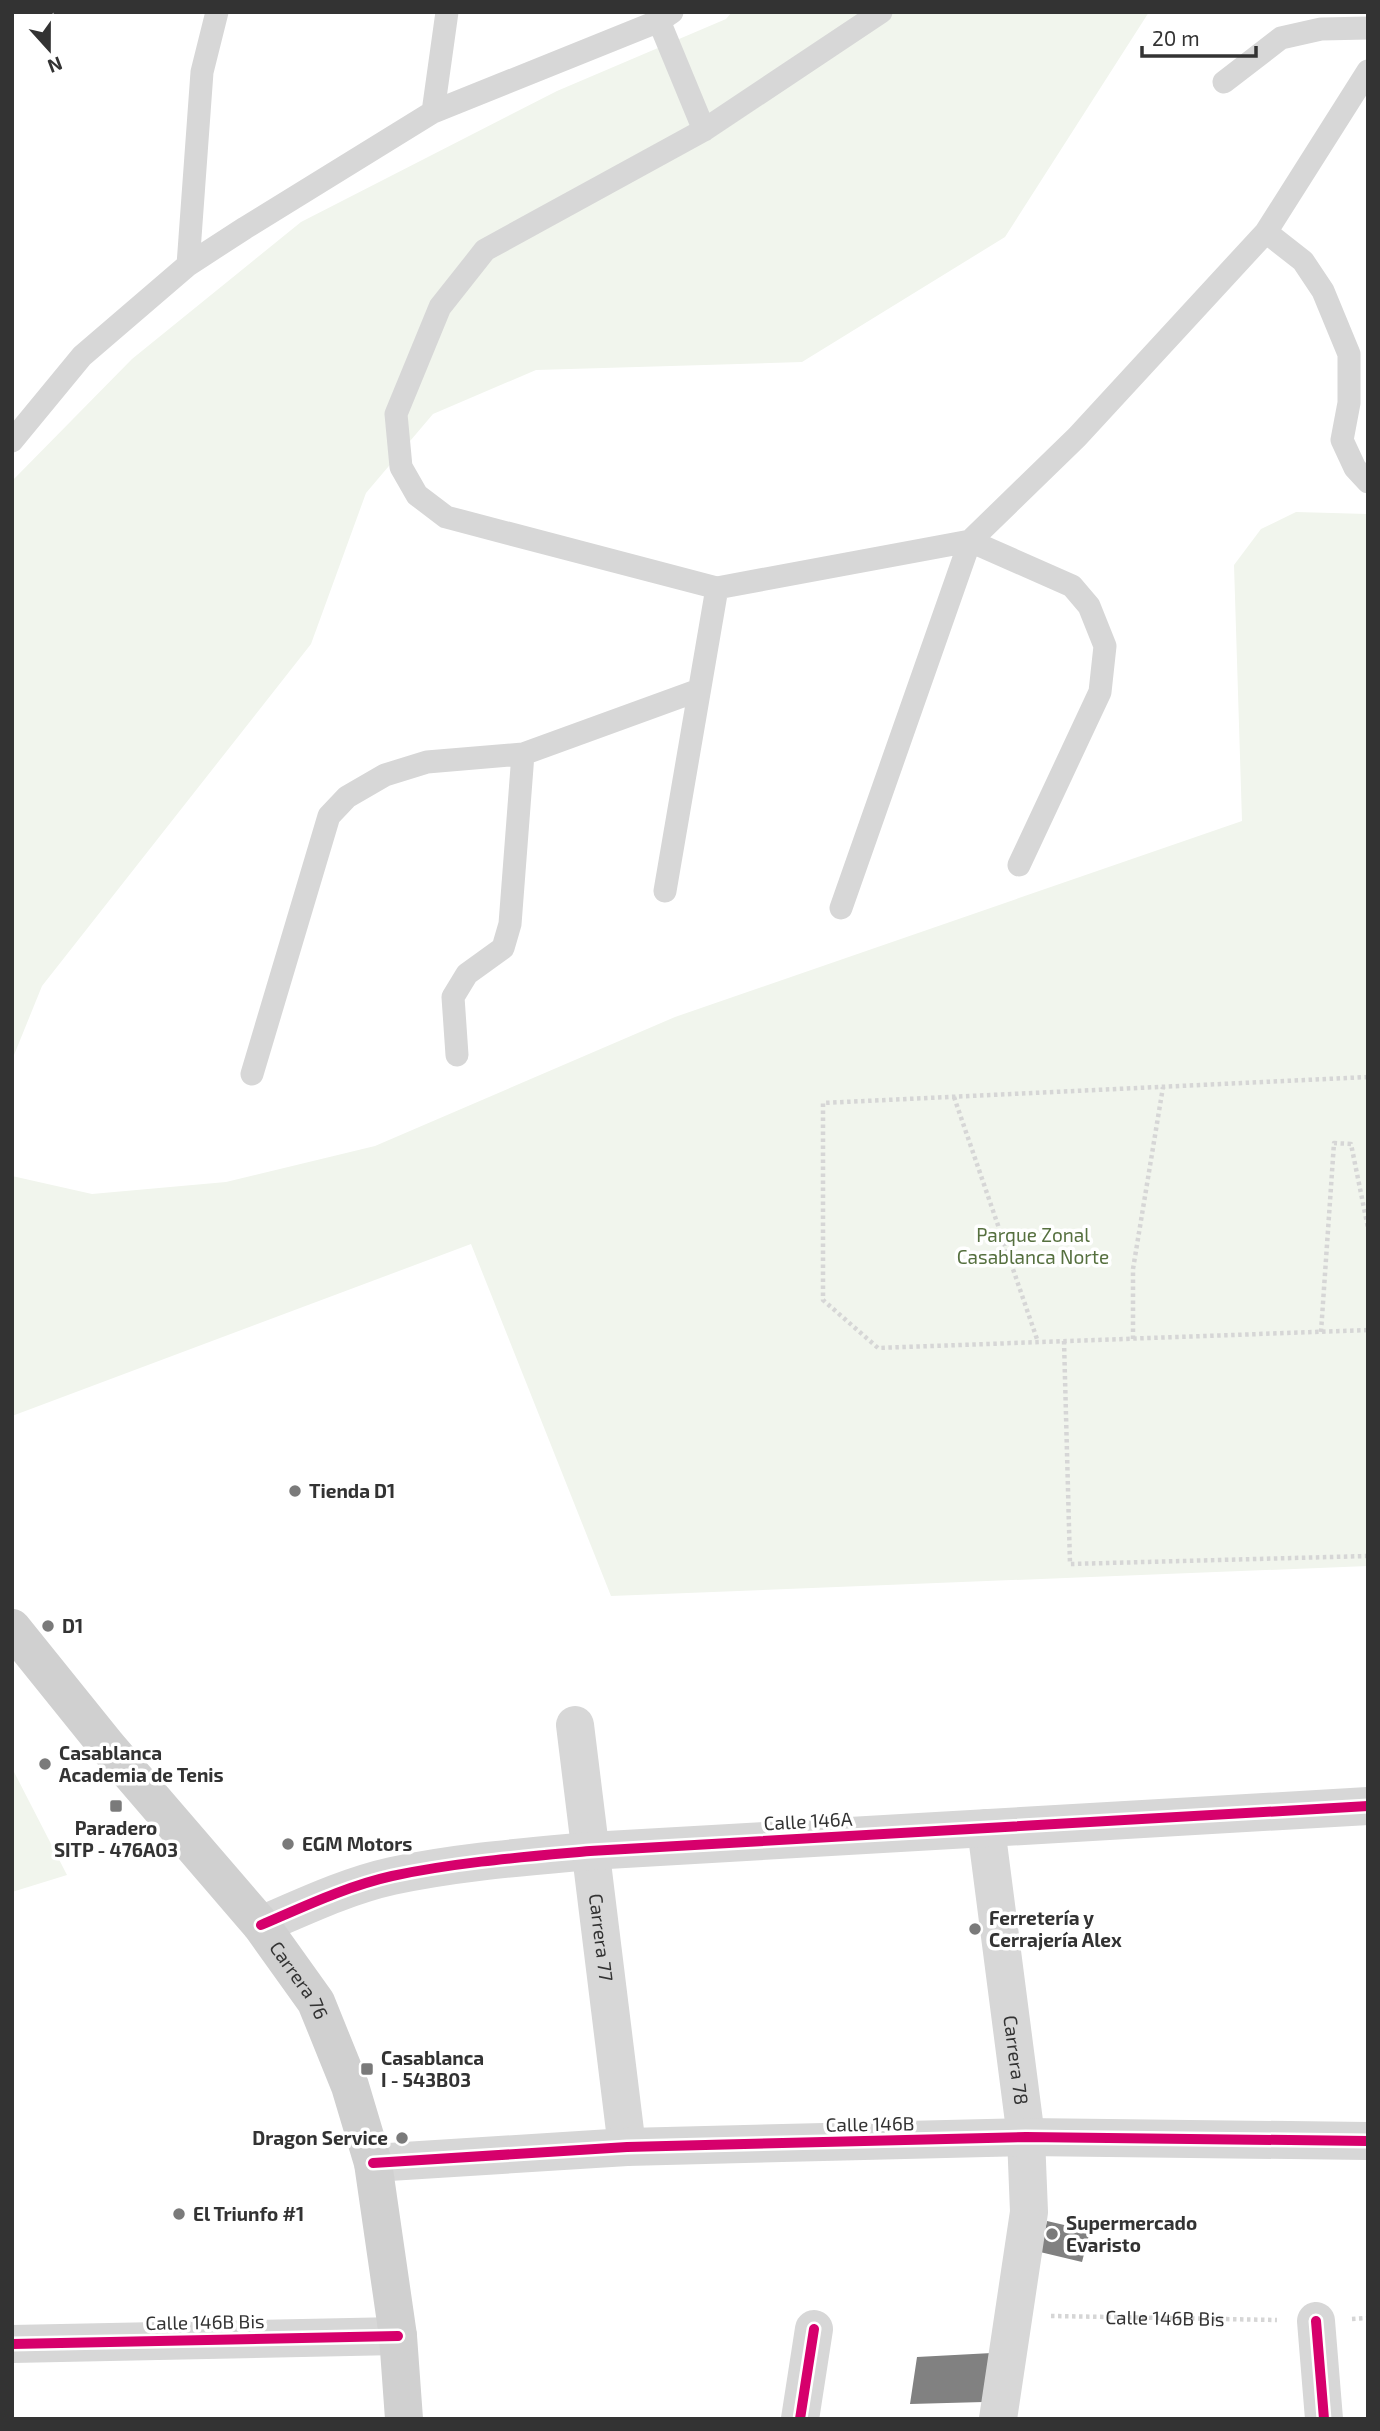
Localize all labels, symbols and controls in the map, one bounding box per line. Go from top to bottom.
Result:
north arrow [14,14,84,84]
scale bar [1142,14,1256,58]
text: 20 m [1152,25,1200,50]
text: N [45,52,66,79]
park label: Parque Zonal Casablanca Norte [957,1223,1109,1268]
place label: Tienda D1 [309,1479,395,1502]
marker: Tienda D1 [287,1483,303,1499]
place label: D1 [62,1614,83,1637]
marker: D1 [40,1618,56,1634]
place label: Casablanca Academia de Tenis [59,1741,224,1786]
marker: Casablanca Academia de Tenis [37,1756,53,1772]
marker: Paradero SITP - 476A03 [108,1798,124,1814]
street label: Calle 146A [763,1807,853,1834]
place label: Paradero SITP - 476A03 [54,1816,178,1861]
place label: EGM Motors [302,1832,412,1855]
marker: EGM Motors [280,1836,296,1852]
street label: Carrera 77 [585,1892,619,1983]
place label: Ferretería y Cerrajería Alex [989,1906,1122,1951]
marker: Ferretería y Cerrajería Alex [967,1921,983,1937]
street label: Carrera 76 [265,1936,334,2022]
street label: Carrera 78 [999,2014,1034,2106]
place label: Casablanca I - 543B03 [381,2046,484,2091]
marker: Casablanca I - 543B03 [359,2061,375,2077]
street label: Calle 146B [825,2111,915,2136]
place label: Dragon Service [252,2126,388,2149]
marker: Dragon Service [394,2130,410,2146]
place label: El Triunfo #1 [193,2202,304,2225]
marker: El Triunfo #1 [171,2206,187,2222]
place label: Supermercado Evaristo [1066,2211,1197,2256]
marker: Supermercado Evaristo [1044,2226,1060,2242]
street label: Calle 146B Bis [1105,2305,1225,2330]
street label: Calle 146B Bis [145,2309,265,2334]

